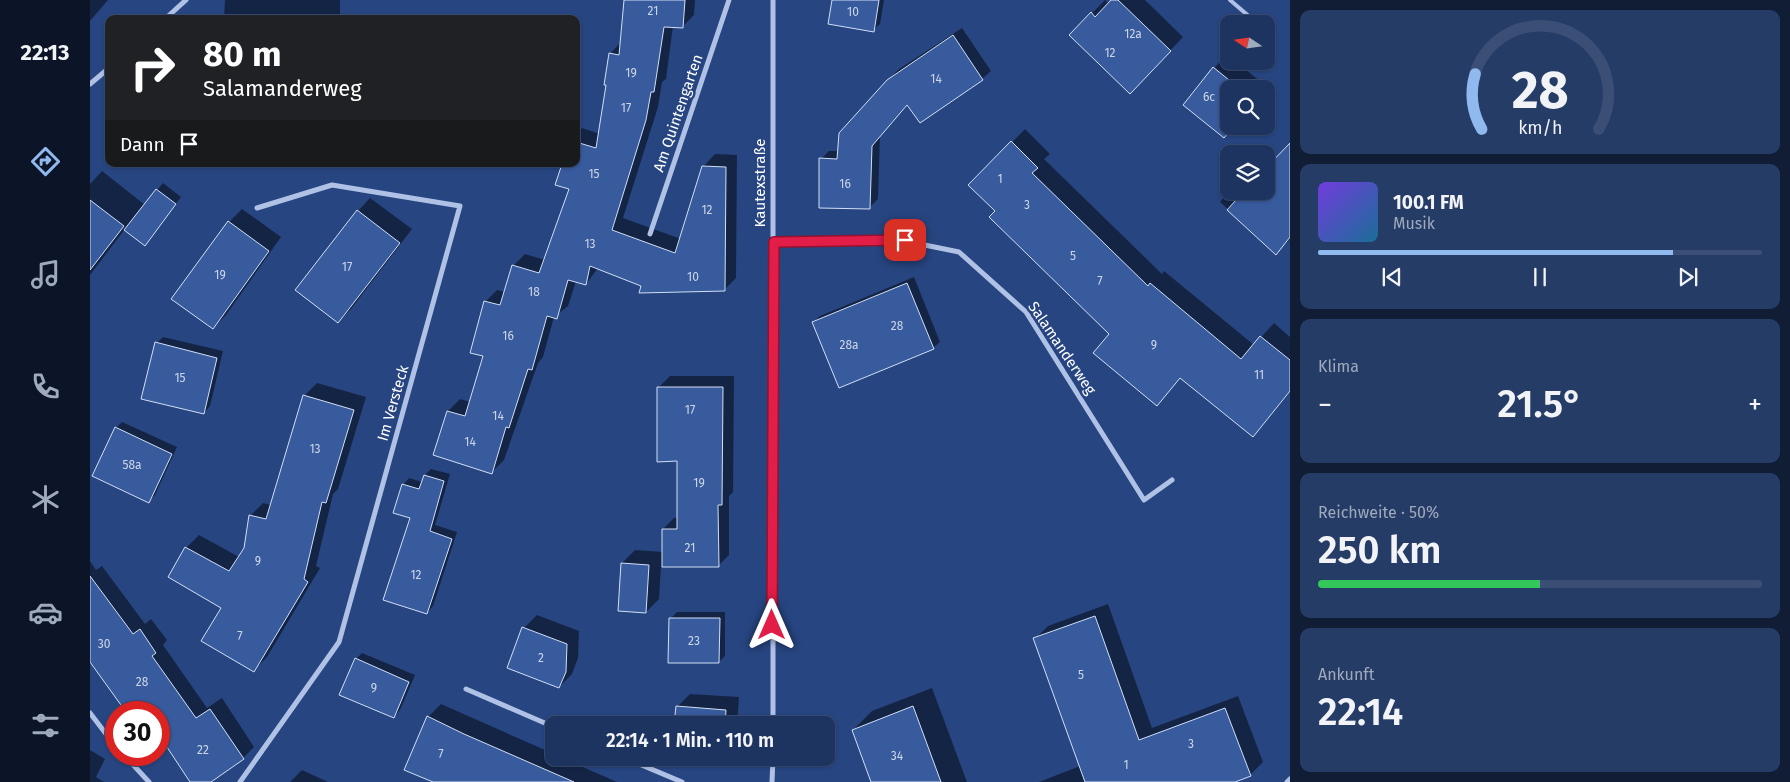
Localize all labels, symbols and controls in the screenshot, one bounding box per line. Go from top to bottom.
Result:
house number: 21 [648,4,658,18]
house number: 10 [847,5,859,19]
north arrow [1220,15,1275,70]
map controls [1220,15,1275,200]
house number: 12a [1124,27,1142,41]
text: 80 m [203,33,282,75]
icon: right [120,35,185,100]
text: 22:13 [21,39,69,66]
house number: 12 [1104,46,1116,60]
street label: Am Quintengarten [649,52,707,174]
text: 28 [1511,59,1569,122]
house number: 19 [625,66,637,80]
house number: 14 [930,72,942,86]
text: Salamanderweg [203,75,362,102]
button: search [1220,80,1275,135]
house number: 6c [1203,90,1215,104]
house number: 17 [621,101,631,115]
text: km/h [1518,117,1562,139]
icon: arrive [175,130,203,158]
text: Dann [120,133,165,156]
street label: Kautexstraße [751,139,769,227]
icon: directions [28,144,63,179]
button: layers [1220,145,1275,200]
house number: 15 [588,167,600,181]
house number: 1 [997,172,1003,186]
house number: 16 [839,177,851,191]
text: 100.1 FM [1393,191,1464,214]
house number: 3 [1024,198,1030,212]
house number: 12 [701,203,713,217]
text: Musik [1393,214,1435,233]
pin [884,219,926,261]
icon: arrive [891,226,919,254]
house number: 13 [584,237,596,251]
house number: 5 [1070,249,1076,263]
icon: music [28,257,63,292]
house number: 17 [342,260,352,274]
icon: previous [1378,263,1406,291]
icon: pause [1526,263,1554,291]
icon: next [1674,263,1702,291]
house number: 19 [214,268,226,282]
house number: 10 [687,270,699,284]
house number: 7 [1097,274,1103,288]
house number: 18 [528,285,540,299]
street label: Salamanderweg [1024,298,1100,398]
house number: 28 [891,319,904,333]
house number: 16 [502,329,514,343]
house number: 28a [839,338,859,352]
house number: 9 [1151,338,1157,352]
text: Klima [1318,357,1359,376]
street label: Im Versteck [374,363,413,443]
house number: 11 [1254,368,1264,382]
icon: phone [28,369,63,404]
house number: 15 [174,371,186,385]
text: 21.5° [1498,381,1582,427]
text: − [1318,388,1332,421]
text: + [1748,388,1762,421]
house number: 17 [685,403,695,417]
house number: 14 [492,409,504,423]
house number: 14 [464,435,476,449]
house number: 13 [309,442,321,456]
house number: 58a [122,458,142,472]
house number: 19 [693,476,705,490]
icon: climate [28,482,63,517]
text: Reichweite · 50% [1318,503,1439,522]
text: 250 km [1318,527,1442,573]
house number: 21 [685,541,695,555]
house number: 9 [255,554,261,568]
house number: 12 [410,568,422,582]
icon: car [28,595,63,630]
position arrow [745,598,797,650]
house number: 7 [237,629,243,643]
house number: 23 [688,634,700,648]
house number: 30 [98,637,111,651]
house number: 2 [538,651,544,665]
text: Ankunft [1318,665,1374,684]
house number: 5 [1078,668,1084,682]
house number: 28 [136,675,149,689]
house number: 9 [371,681,377,695]
text: 22:14 [1318,689,1403,735]
speed limit sign: 30 [105,701,170,766]
icon: filters [28,708,63,743]
text: 22:14 · 1 Min. · 110 m [606,729,774,752]
house number: 3 [1188,737,1194,751]
house number: 22 [197,743,209,757]
house number: 7 [438,747,444,761]
house number: 34 [891,749,904,763]
house number: 1 [1123,758,1129,772]

